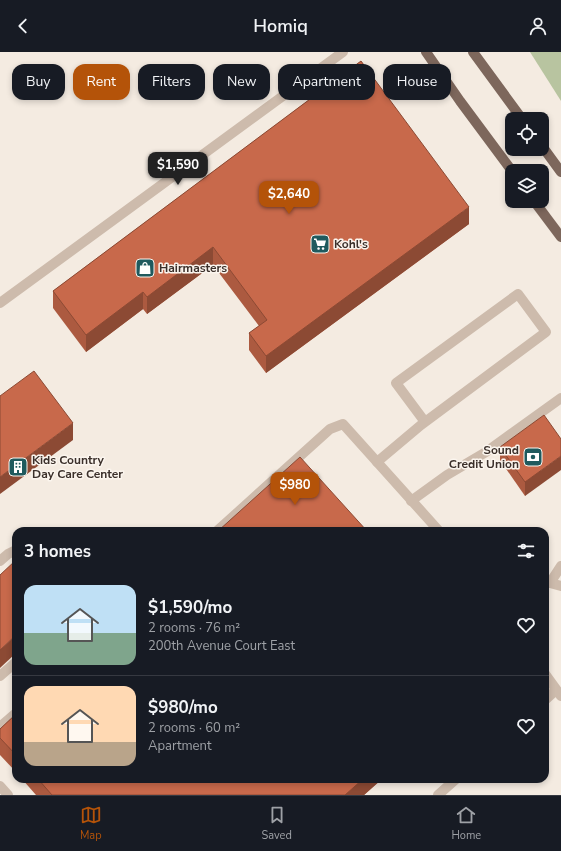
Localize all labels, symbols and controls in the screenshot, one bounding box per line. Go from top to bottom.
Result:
text: Homiq [253,14,308,38]
icon: back [12,15,34,37]
icon: person [527,15,549,37]
chip: Buy [12,64,65,100]
chip: Rent [73,64,130,100]
chip: Filters [138,64,205,100]
chip: New [213,64,270,100]
chip: Apartment [278,64,375,100]
chip: House [383,64,451,100]
map controls [505,112,549,208]
button: locate [505,112,549,156]
pin: $1,590 [145,152,211,186]
text: $1,590 [157,156,199,174]
button: layers [505,164,549,208]
pin: $2,640 [256,181,322,215]
text: $2,640 [268,185,310,203]
supermarket icon: Kohl's [309,233,331,255]
place label: Kohl's [334,236,368,252]
shop icon: Hairmasters [134,257,156,279]
place label: Hairmasters [159,260,227,276]
place label: Sound Credit Union [449,442,519,472]
bank icon: Sound Credit Union [522,446,544,468]
place label: Kids Country Day Care Center [32,452,123,482]
building icon: Kids Country Day Care Center [7,456,29,478]
pin: $980 [271,472,319,506]
text: $980 [279,476,311,494]
text: 3 homes [24,540,91,563]
icon: filters [515,540,537,562]
text: $1,590/mo [148,596,232,619]
icon: home [56,601,104,649]
icon: heart [515,614,537,636]
text: 2 rooms · 76 m² [148,619,240,637]
text: 200th Avenue Court East [148,637,295,655]
text: $980/mo [148,696,218,719]
icon: home [56,702,104,750]
icon: heart [515,715,537,737]
text: 2 rooms · 60 m² [148,719,240,737]
text: Apartment [148,737,211,755]
tab: Map [80,804,102,843]
tab: Saved [261,804,292,843]
tab: Home [451,804,481,843]

